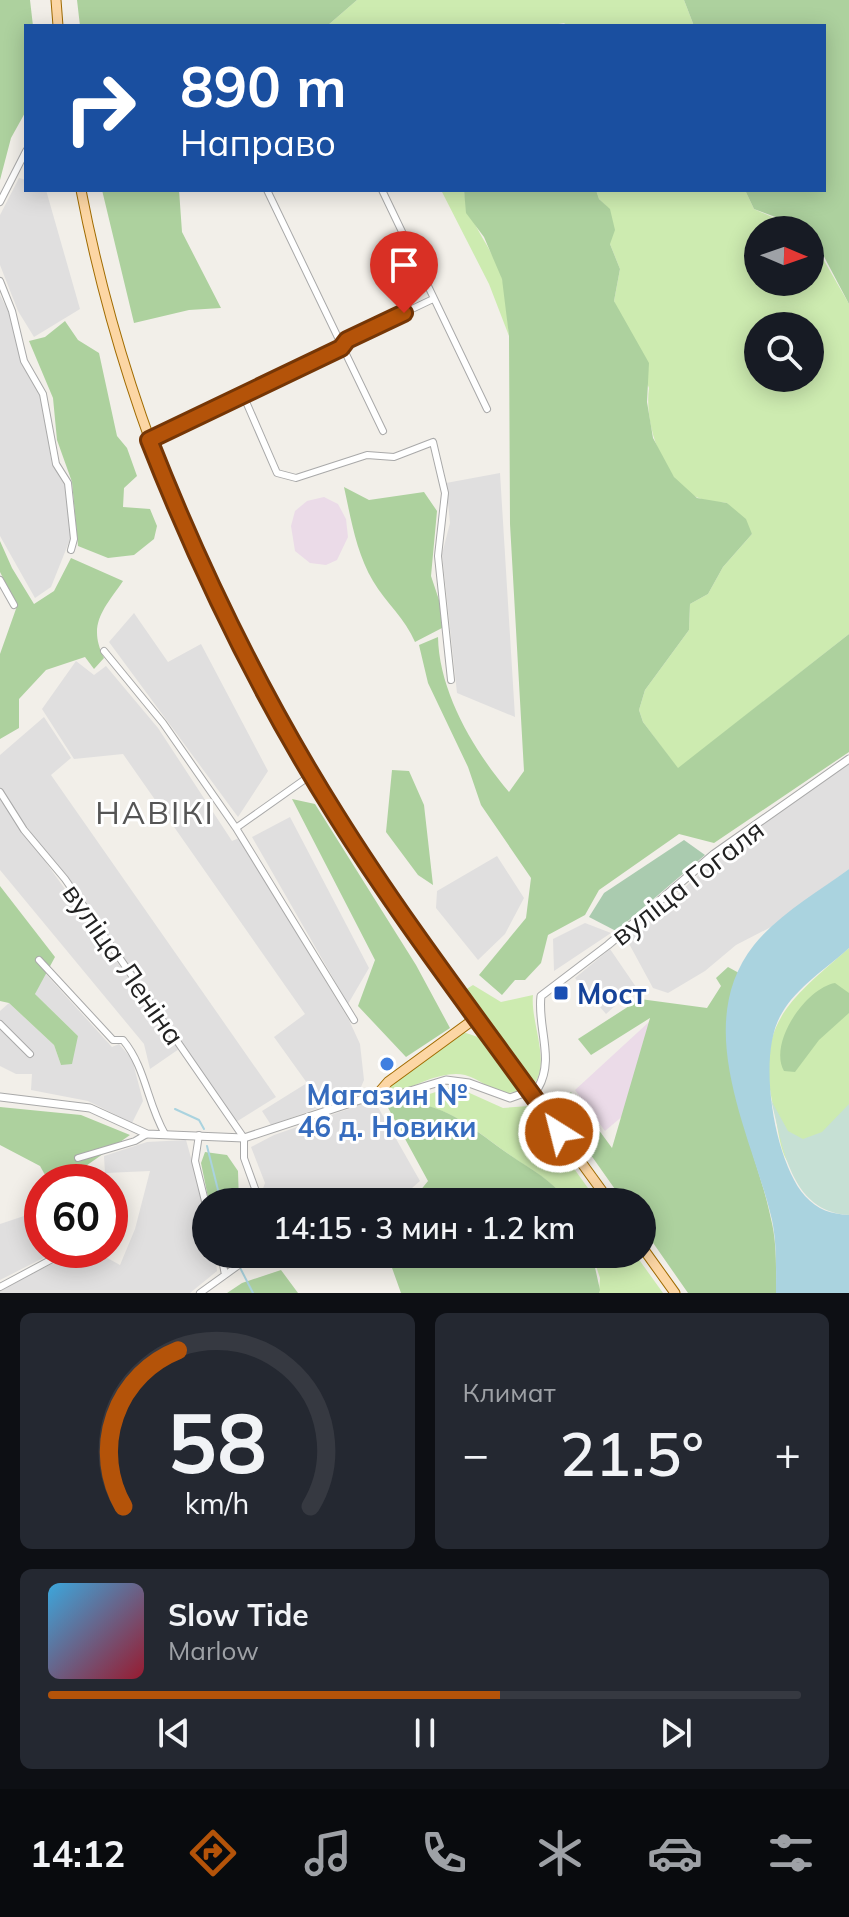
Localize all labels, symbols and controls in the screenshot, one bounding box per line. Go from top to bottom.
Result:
text: 890 m [180,51,347,121]
icon: right [48,56,152,160]
text: Направо [180,120,336,165]
north arrow [744,216,824,296]
map controls [744,216,824,392]
pin [370,231,438,313]
icon: arrive [382,243,426,287]
button: search [744,312,824,392]
district label: НАВІКІ [95,792,215,832]
street label: вуліца Гогаля [603,811,771,953]
street label: вуліца Леніна [55,876,193,1052]
place label: Мост [577,976,647,1011]
marker: Мост [552,984,570,1002]
marker: Магазин № 46 д. Новики [378,1055,396,1073]
place label: Магазин № 46 д. Новики [298,1077,476,1144]
position arrow [517,1090,601,1174]
speed limit sign: 60 [24,1164,128,1268]
text: 14:15 · 3 мин · 1.2 km [273,1209,575,1247]
text: Климат [463,1376,556,1409]
text: 58 [167,1389,267,1494]
text: 21.5° [559,1416,704,1491]
text: − [463,1426,489,1481]
text: + [775,1426,801,1481]
text: km/h [185,1485,250,1521]
text: Slow Tide [168,1596,309,1634]
text: Marlow [168,1634,259,1667]
icon: previous [152,1711,196,1755]
icon: pause [403,1711,447,1755]
icon: next [654,1711,698,1755]
icon: directions [185,1825,241,1881]
icon: music [300,1825,356,1881]
icon: phone [416,1825,472,1881]
icon: climate [532,1825,588,1881]
icon: car [647,1825,703,1881]
icon: filters [763,1825,819,1881]
text: 14:12 [30,1831,125,1876]

